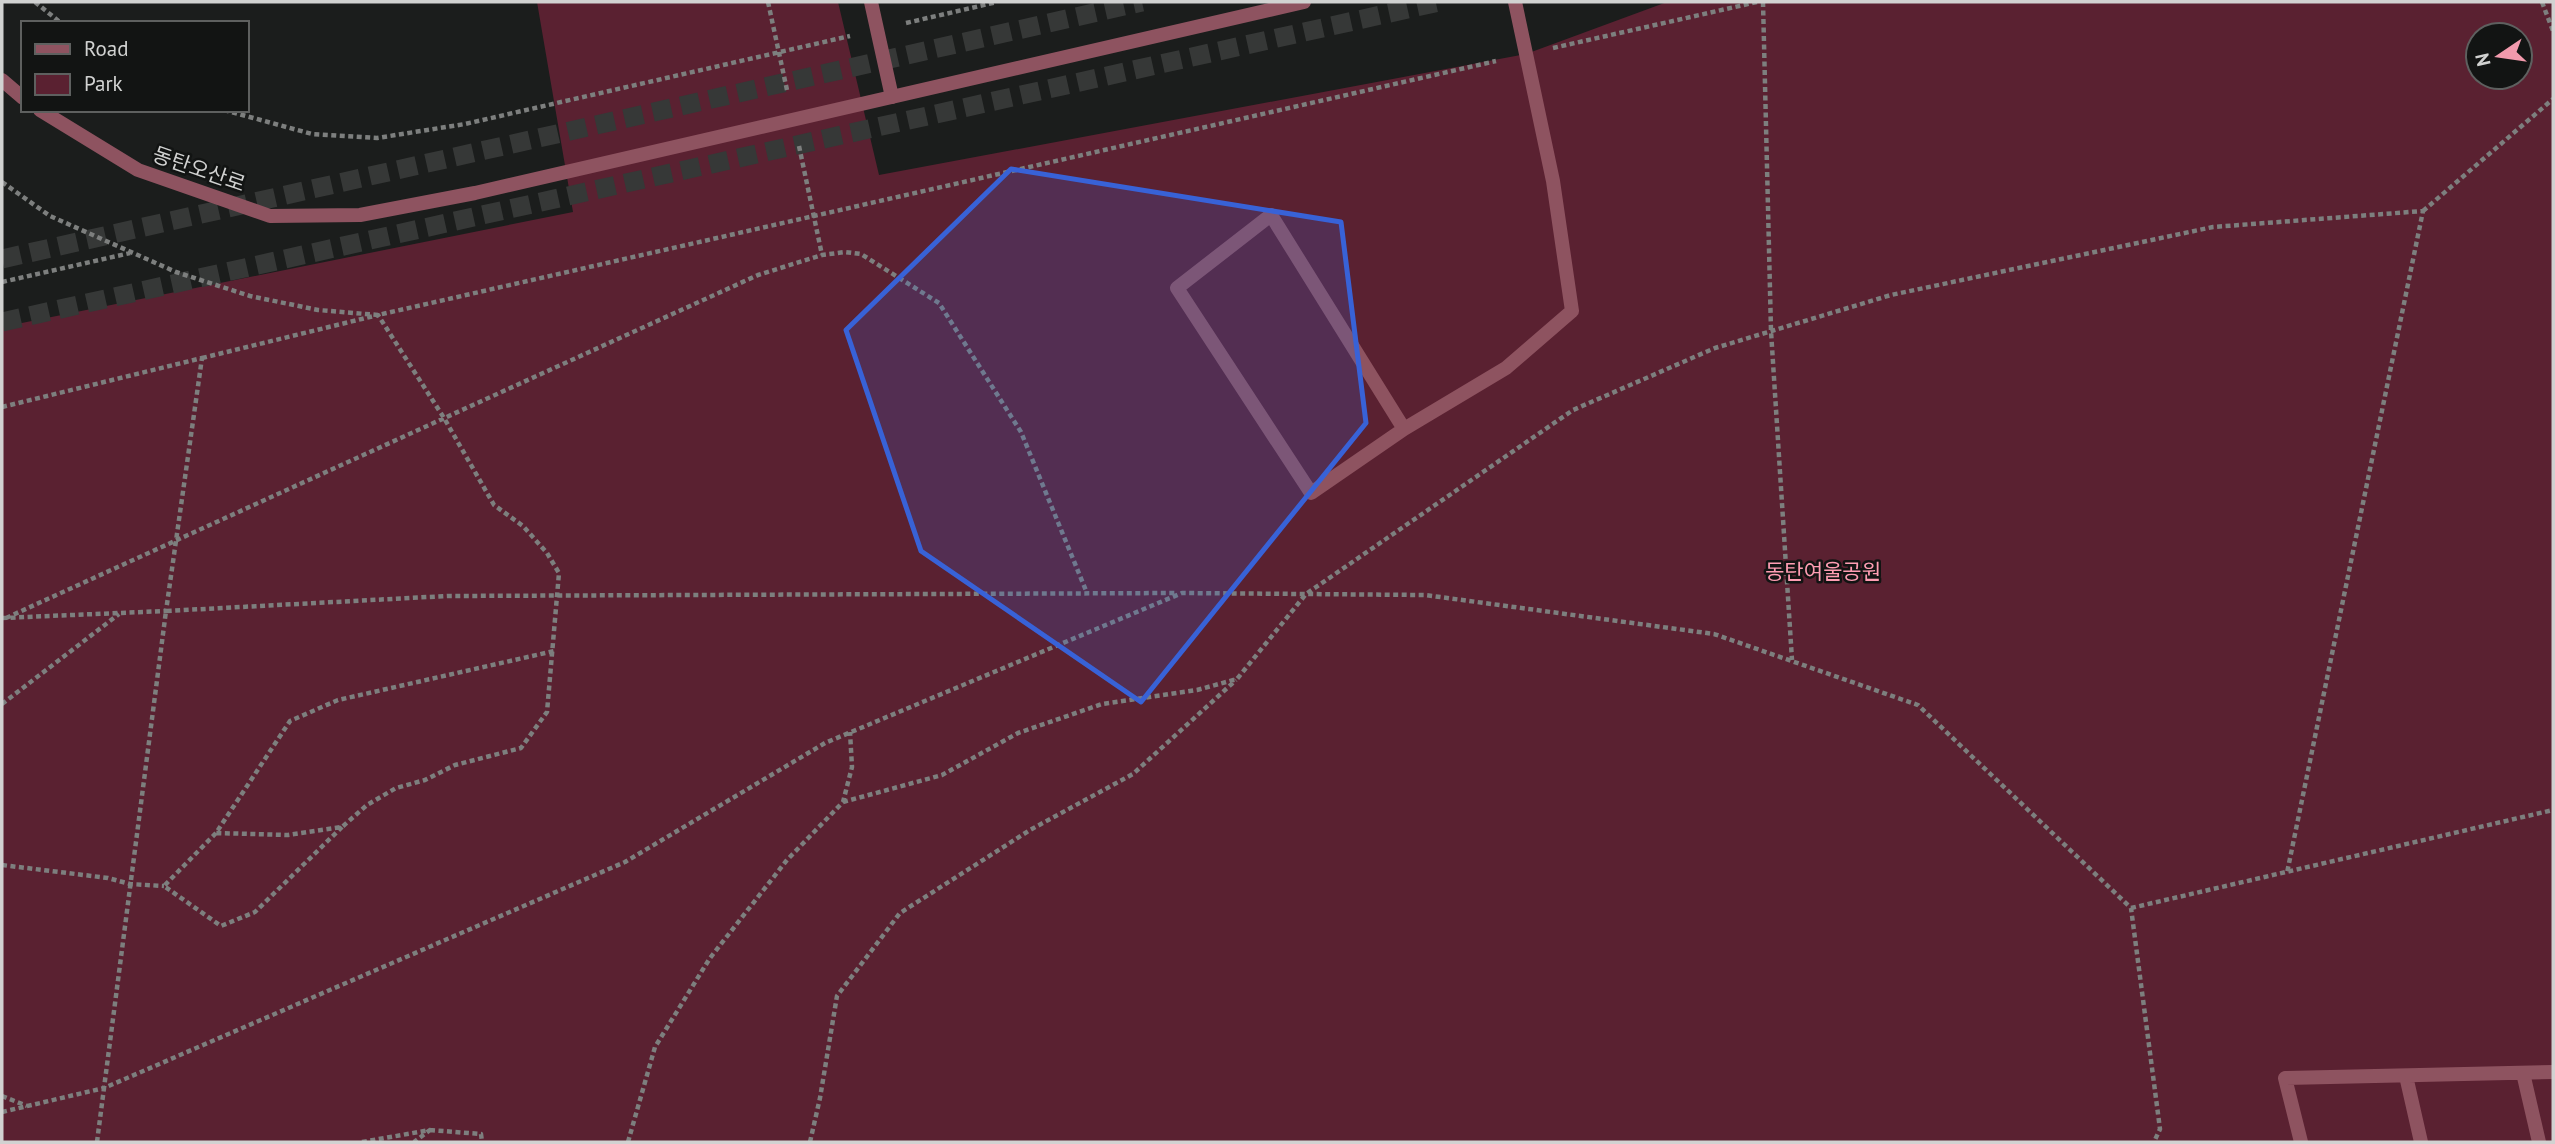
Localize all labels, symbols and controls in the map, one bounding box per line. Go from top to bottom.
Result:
legend [21,21,248,112]
north arrow [2464,21,2534,91]
text: Road [84,35,128,62]
text: N [2469,51,2496,69]
text: Park [84,70,123,97]
street label: 동탄오산로 [149,141,249,197]
park label: 동탄여울공원 [1765,558,1881,585]

